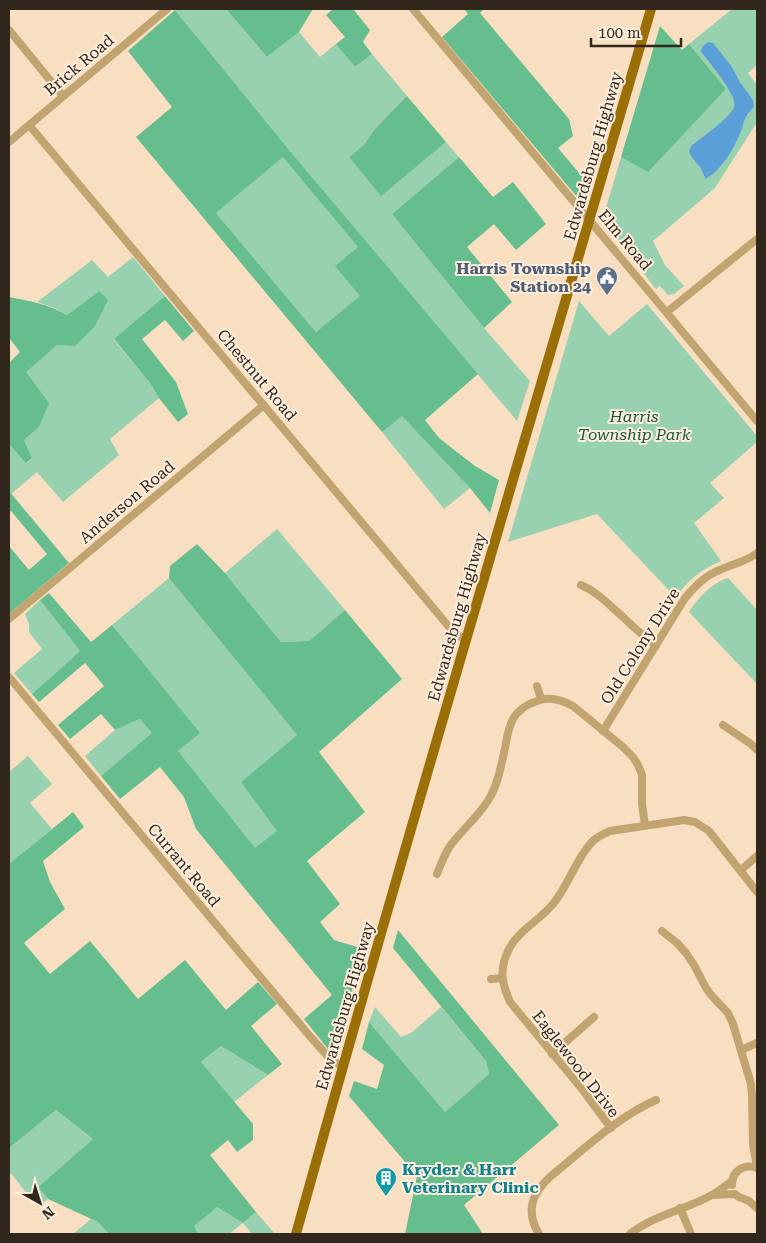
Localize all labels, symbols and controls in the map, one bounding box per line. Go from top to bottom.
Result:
scale bar [591,15,681,47]
text: 100 m [598,24,641,42]
street label: Brick Road [40,30,118,100]
street label: Edwardsburg Highway [560,69,626,243]
street label: Elm Road [594,206,656,274]
place label: Harris Township Station 24 [456,259,591,296]
public building icon: Harris Township Station 24 [595,265,619,296]
street label: Chestnut Road [213,325,301,425]
park label: Harris Township Park [578,407,691,444]
street label: Anderson Road [76,457,178,547]
street label: Edwardsburg Highway [424,530,490,704]
street label: Old Colony Drive [597,584,684,708]
street label: Currant Road [144,819,224,911]
street label: Edwardsburg Highway [312,919,378,1093]
street label: Eaglewood Drive [528,1007,624,1121]
place label: Kryder & Harr Veterinary Clinic [402,1160,539,1197]
building icon: Kryder & Harr Veterinary Clinic [374,1166,398,1197]
north arrow [15,1178,65,1228]
text: N [39,1203,57,1223]

